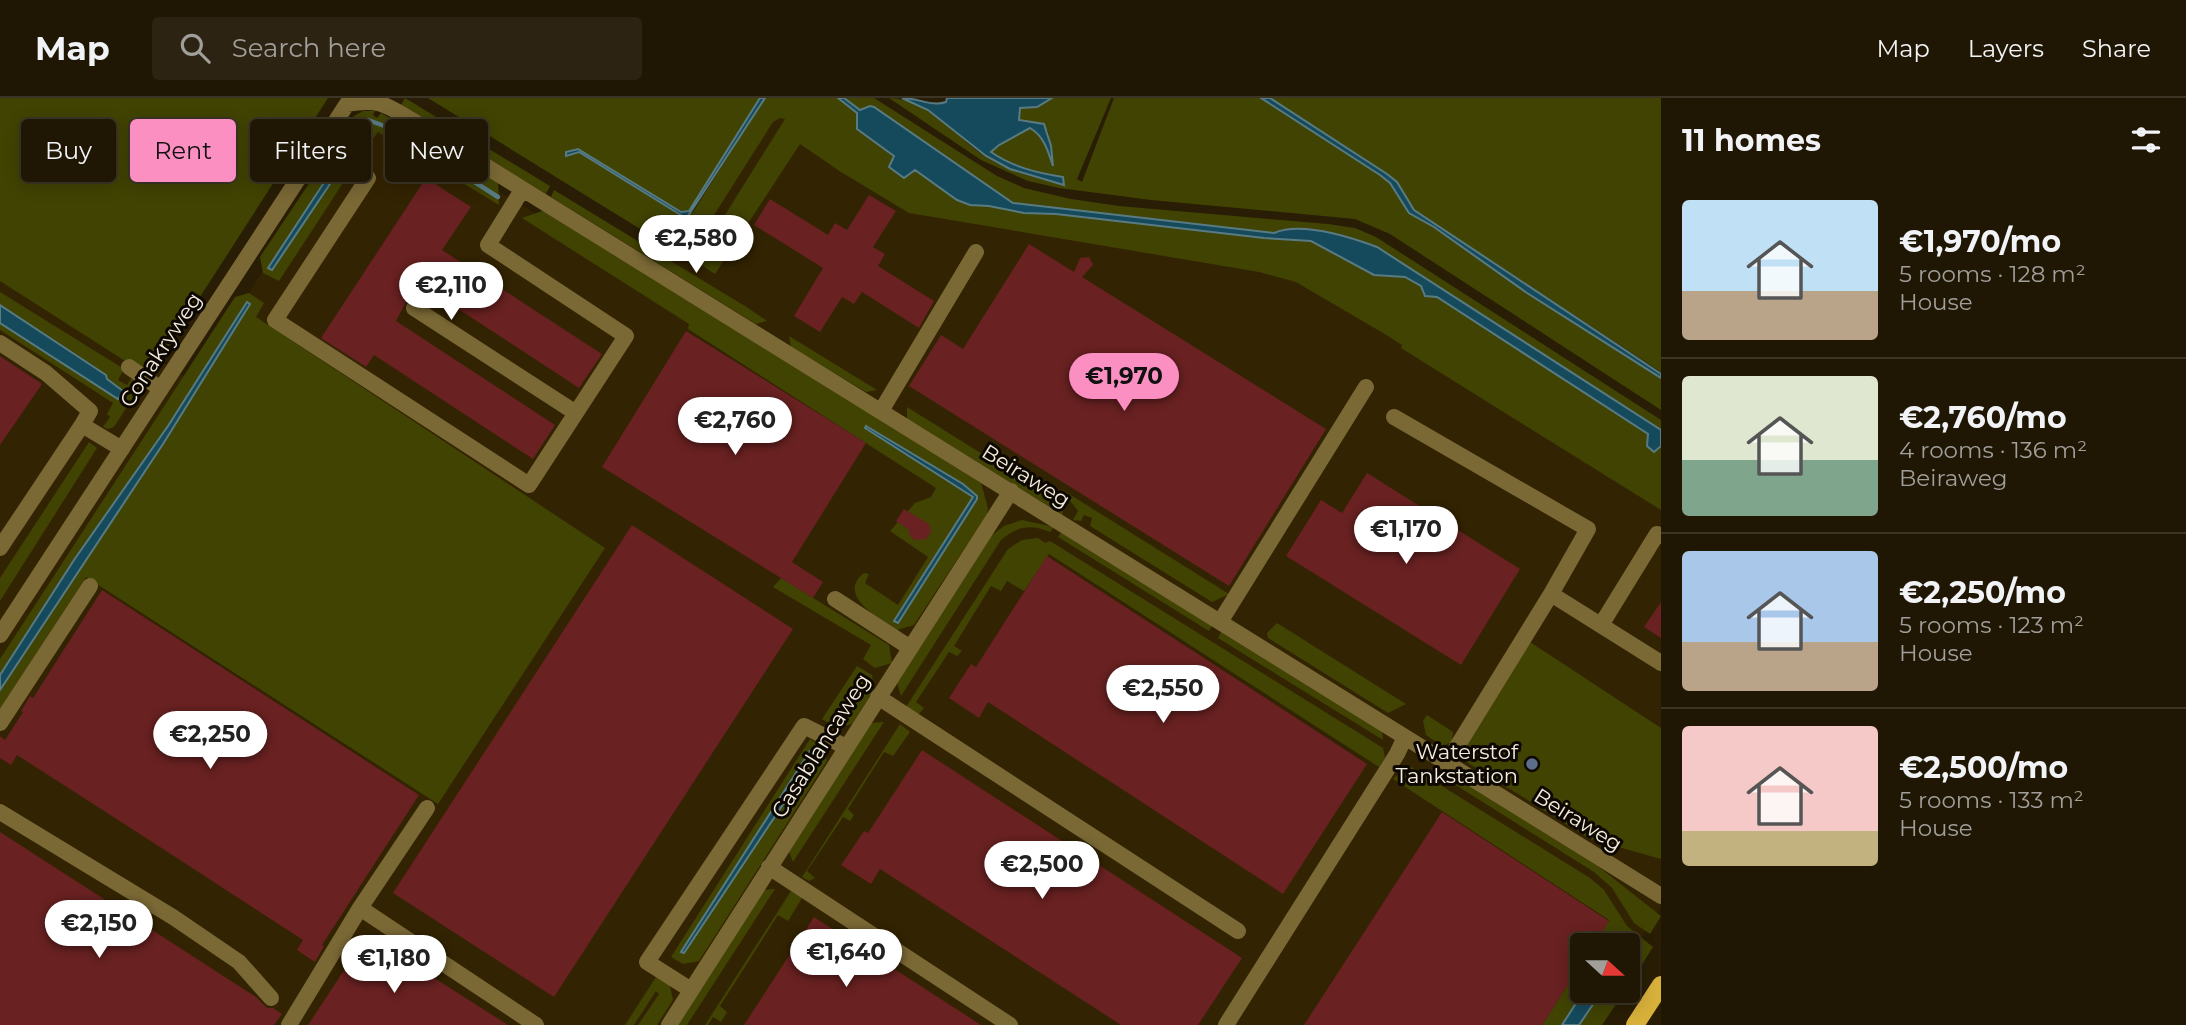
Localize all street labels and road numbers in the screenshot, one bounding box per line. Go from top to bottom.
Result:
street label: Conakryweg [114,288,207,412]
street label: Beiraweg [978,439,1075,512]
street label: Casablancaweg [766,669,875,823]
street label: Beiraweg [1530,783,1627,856]

